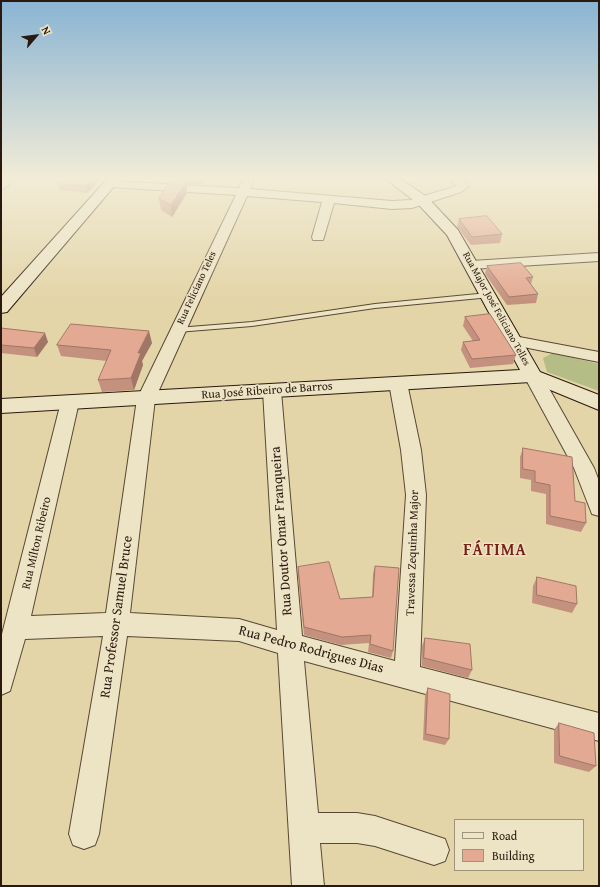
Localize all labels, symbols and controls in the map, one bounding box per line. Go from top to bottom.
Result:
north arrow [16,16,56,56]
text: N [38,23,55,37]
street label: Rua Feliciano Teles [175,250,219,326]
street label: Rua Major José Feliciano Telles [460,250,532,368]
street label: Rua José Ribeiro de Barros [201,379,333,403]
street label: Rua Doutor Omar Franqueira [268,446,296,616]
street label: Travessa Zequinha Major [404,490,422,616]
street label: Rua Mílton Ribeiro [19,495,55,591]
street label: Rua Professor Samuel Bruce [97,535,137,699]
district label: FÁTIMA [463,541,527,561]
street label: Rua Pedro Rodrigues Dias [237,623,385,677]
legend [454,819,584,871]
text: Road [492,827,517,844]
text: Building [492,847,535,864]

